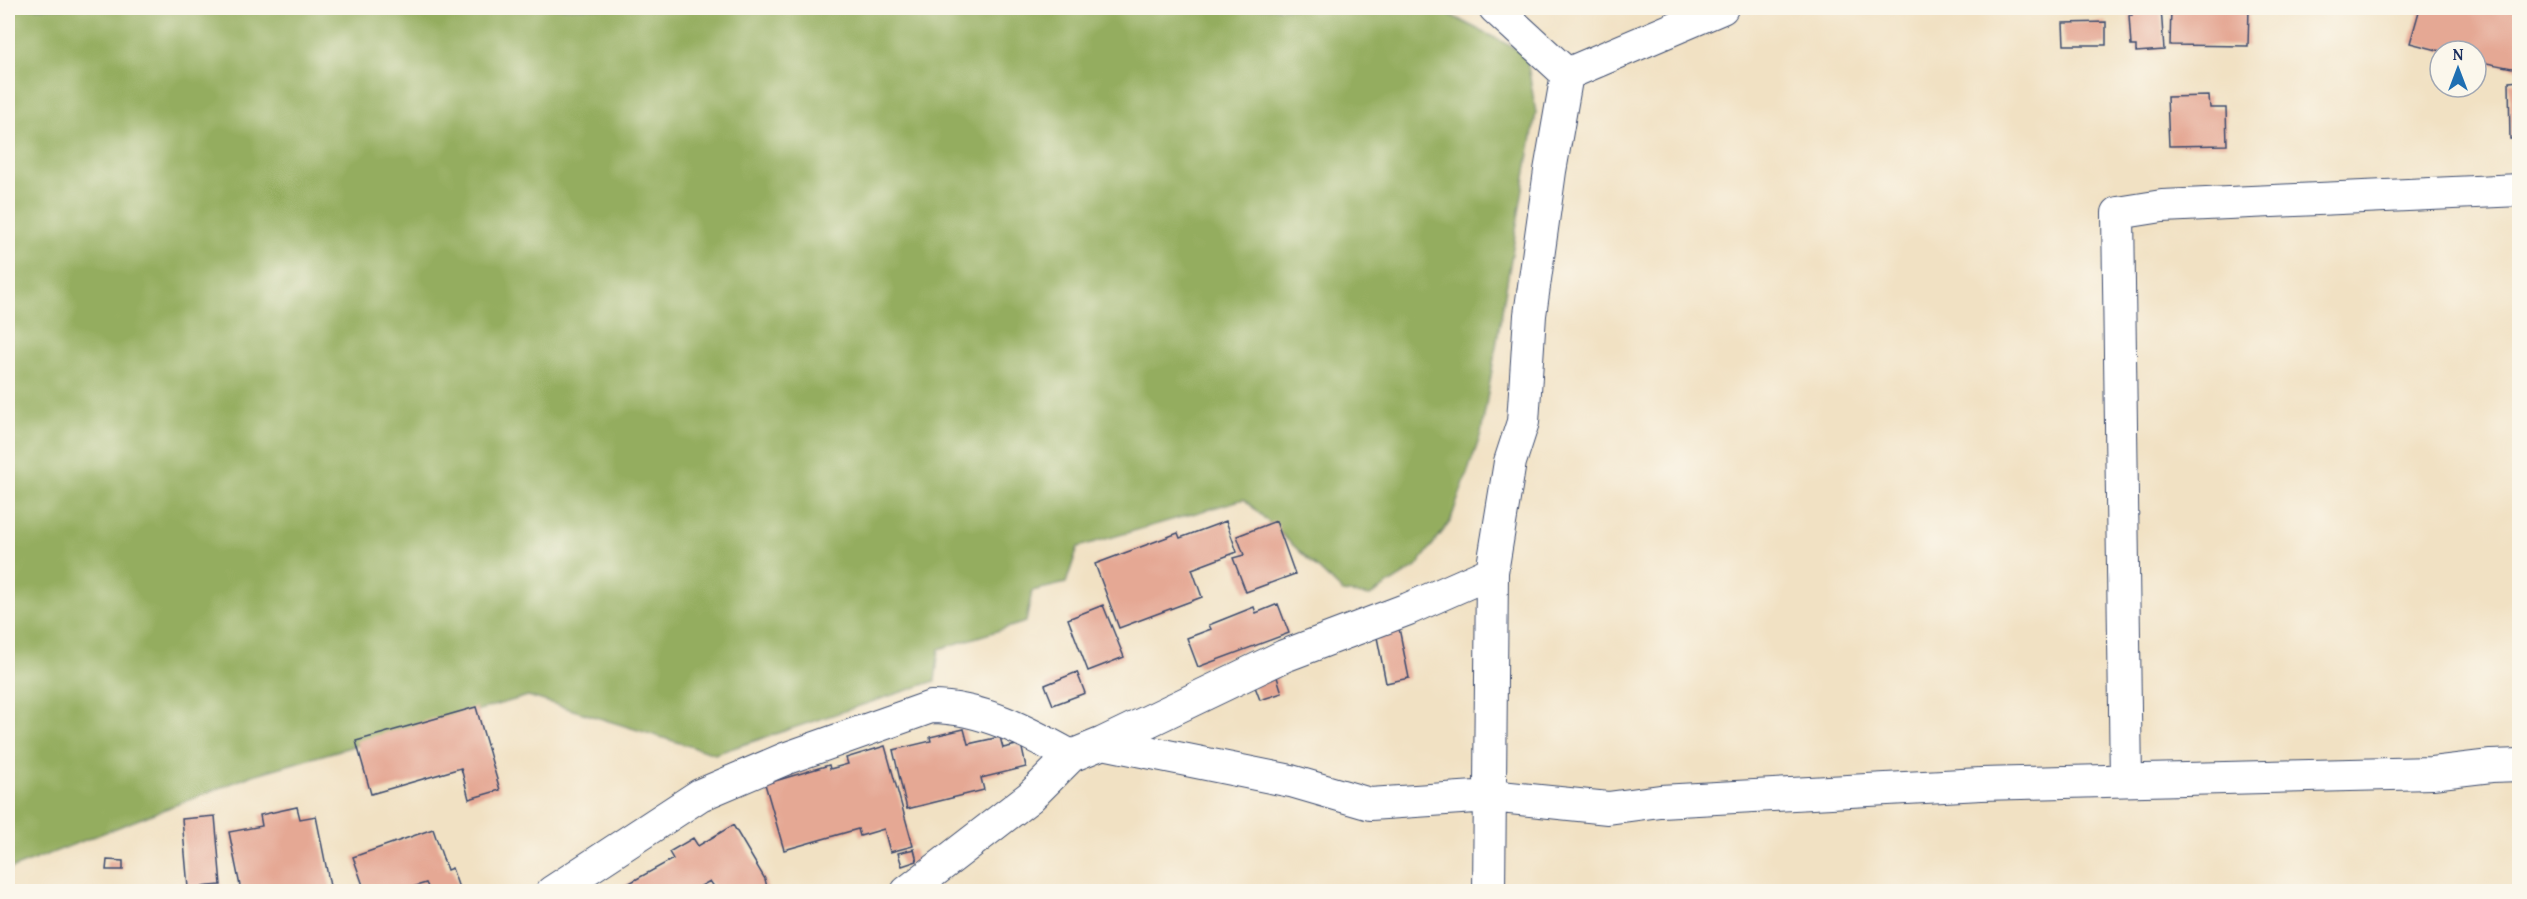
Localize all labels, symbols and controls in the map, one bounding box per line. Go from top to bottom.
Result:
north arrow [2428,39,2488,99]
text: N [2453,42,2464,66]

